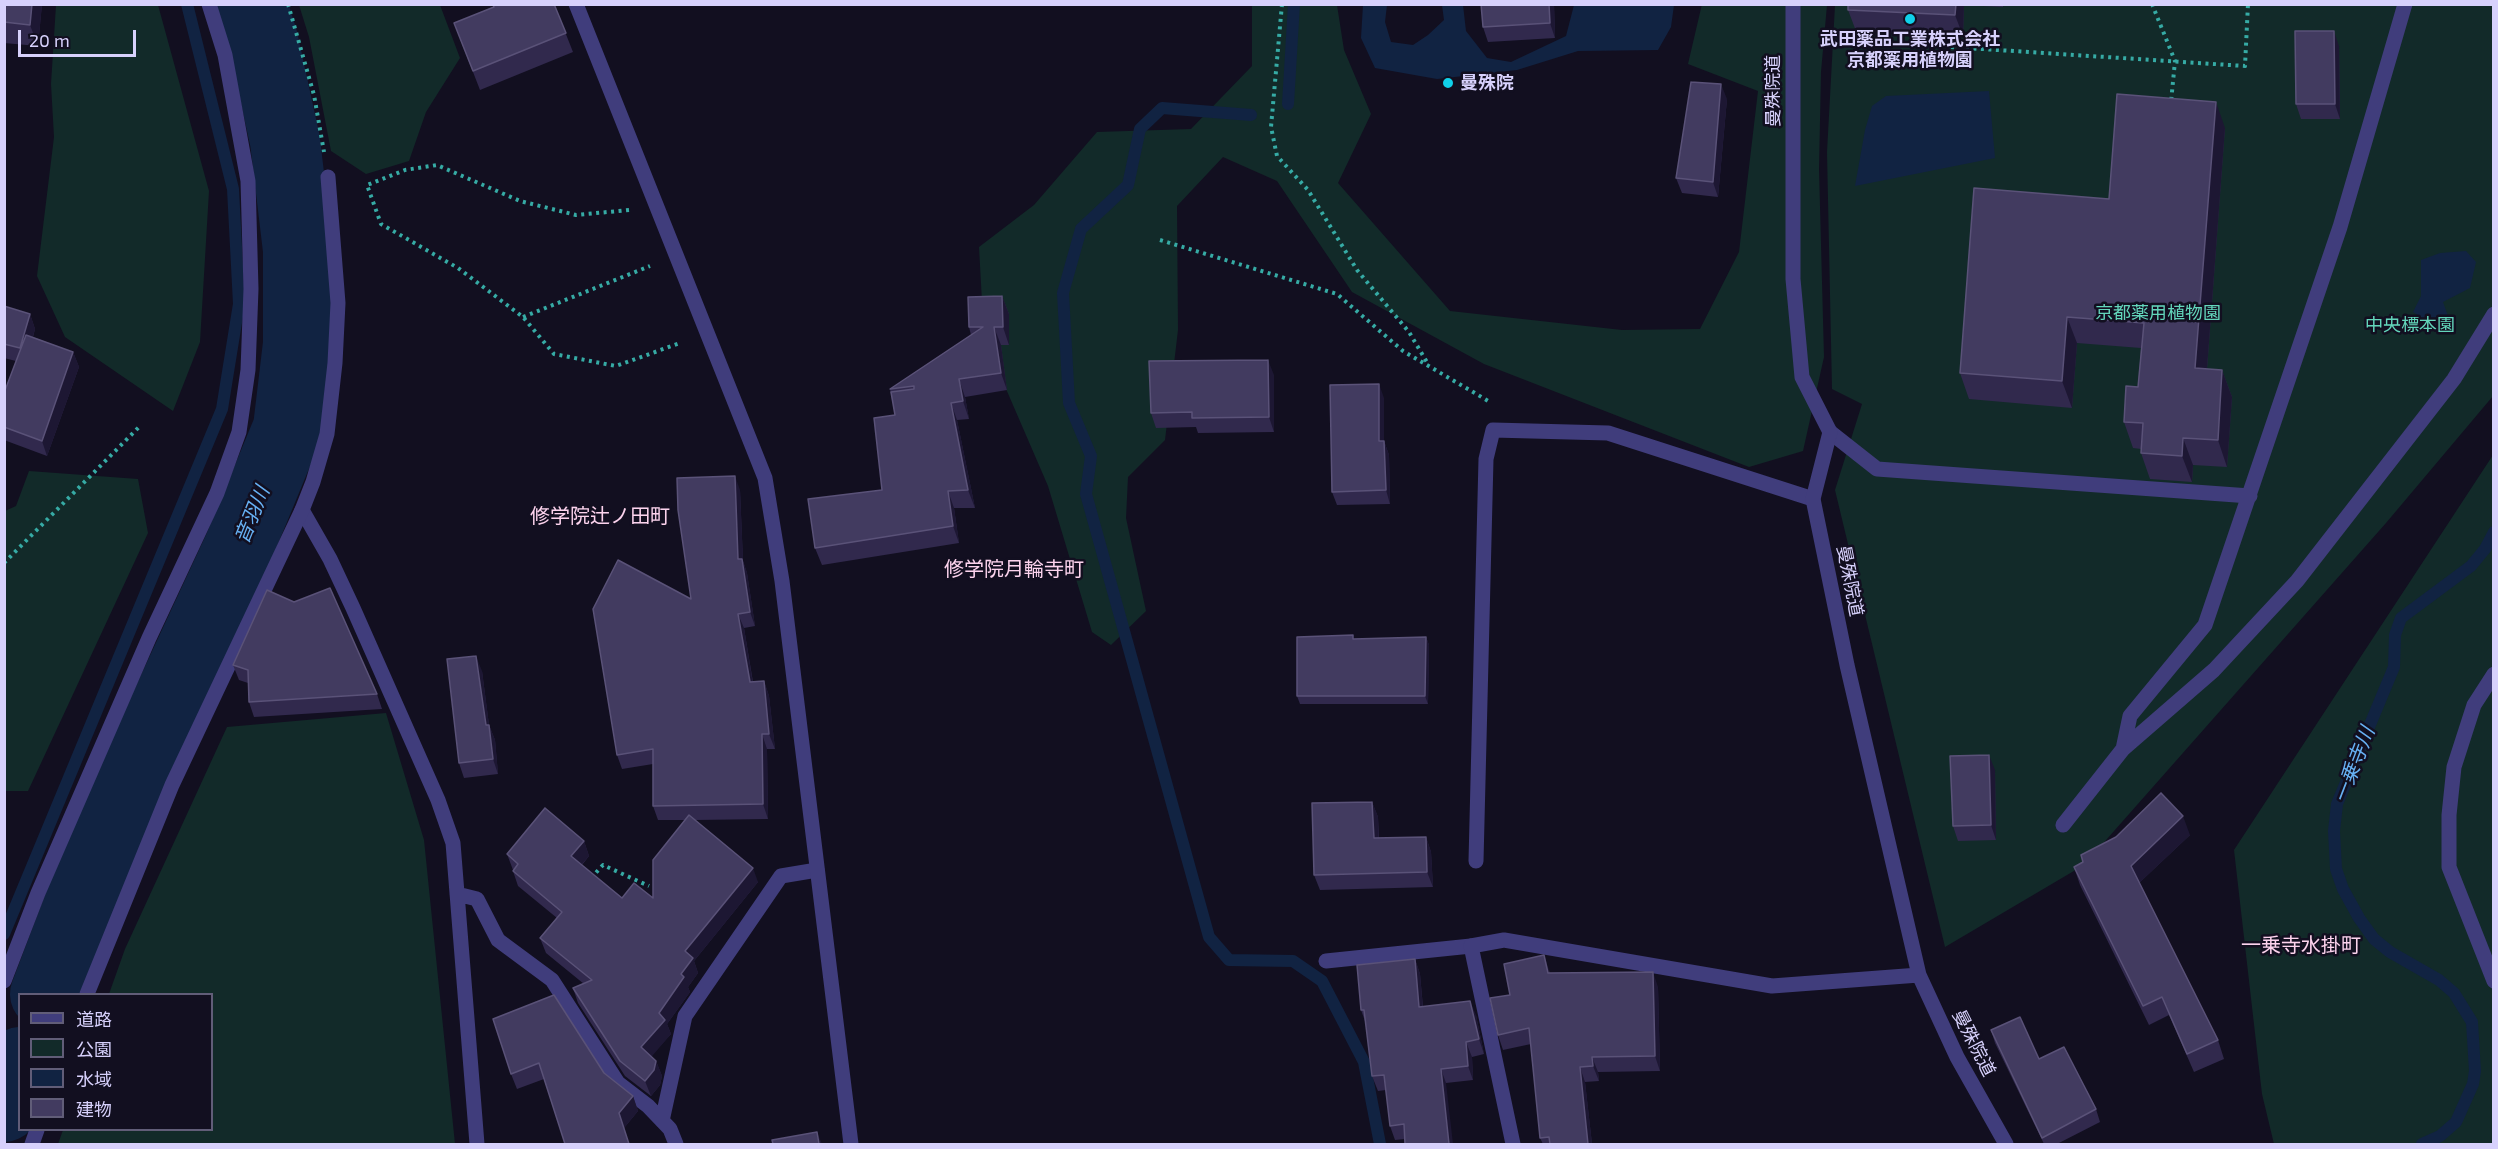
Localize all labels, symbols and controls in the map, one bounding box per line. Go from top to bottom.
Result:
marker: 武田薬品工業株式会社 京都薬用植物園 [1903,12,1917,26]
scale bar [21,18,140,56]
place label: 武田薬品工業株式会社 京都薬用植物園 [1820,28,2000,70]
text: 20 m [29,29,70,51]
street label: 曼殊院道 [1762,55,1784,127]
place label: 曼殊院 [1460,72,1514,94]
marker: 曼殊院 [1441,76,1455,90]
park label: 京都薬用植物園 [2095,302,2221,324]
park label: 中央標本園 [2365,314,2455,336]
water label: 音羽川 [230,483,274,547]
district label: 修学院辻ノ田町 [530,504,670,528]
street label: 曼殊院道 [1833,544,1867,618]
district label: 修学院月輪寺町 [944,557,1084,581]
water label: 一乗寺川 [2328,723,2380,807]
district label: 一乗寺水掛町 [2241,933,2361,957]
legend [18,993,213,1131]
street label: 曼殊院道 [1948,1006,2000,1080]
text: 道路 [76,1008,112,1030]
text: 公園 [76,1038,112,1060]
text: 水域 [76,1068,112,1090]
text: 建物 [76,1098,112,1120]

